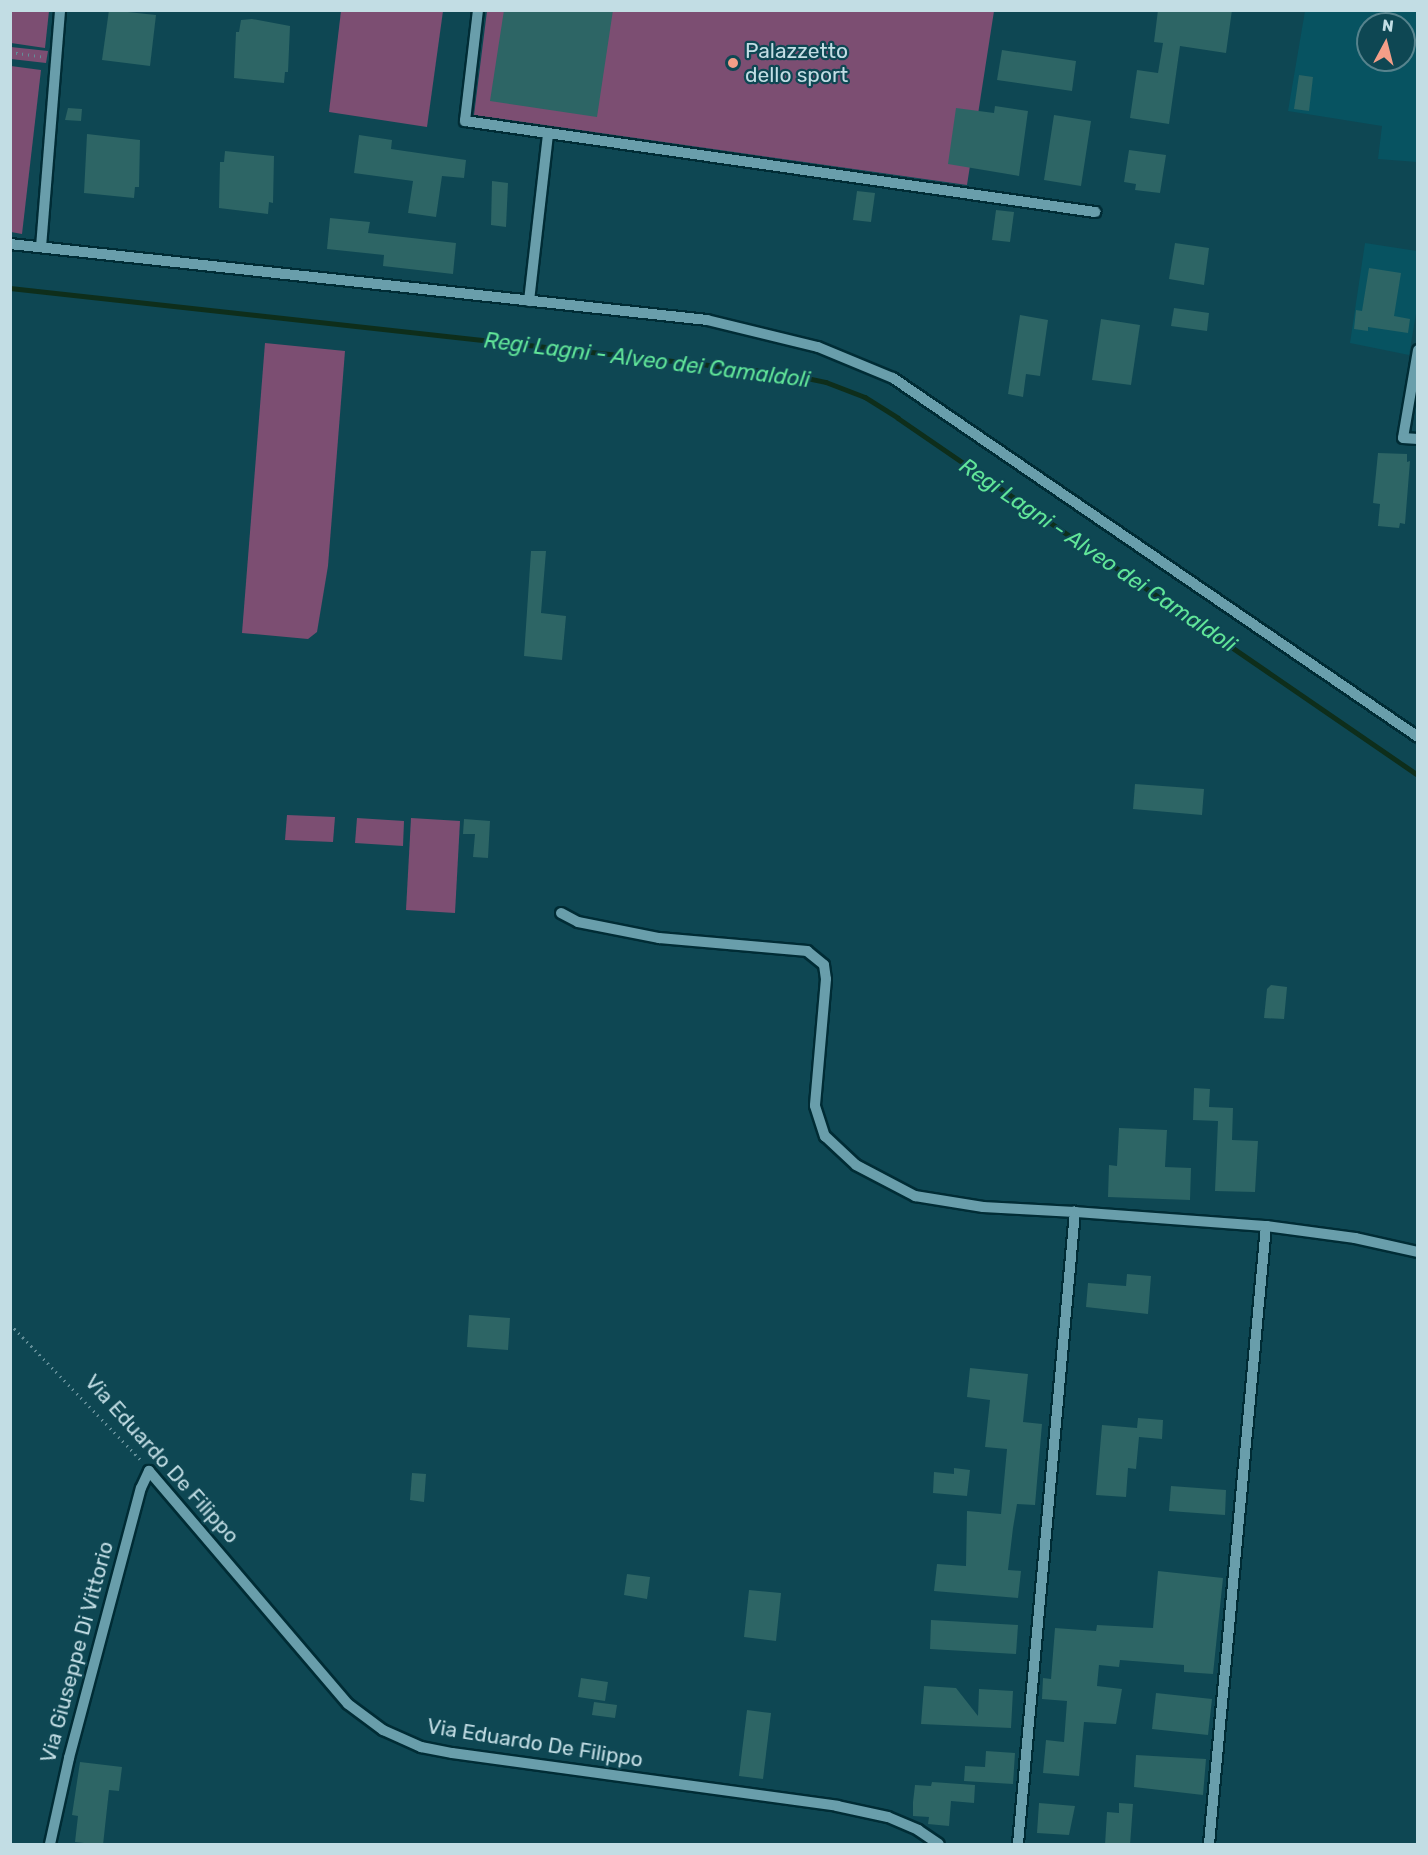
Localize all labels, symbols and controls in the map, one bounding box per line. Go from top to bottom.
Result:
north arrow [1356,12,1416,72]
text: N [1381,15,1395,36]
place label: Palazzetto dello sport [745,38,848,88]
marker: Palazzetto dello sport [726,56,740,70]
water label: Regi Lagni - Alveo dei Camaldoli [482,327,812,393]
water label: Regi Lagni - Alveo dei Camaldoli [954,452,1242,658]
street label: Via Eduardo De Filippo [80,1369,244,1549]
street label: Via Giuseppe Di Vittorio [35,1538,119,1766]
street label: Via Eduardo De Filippo [425,1713,645,1773]

